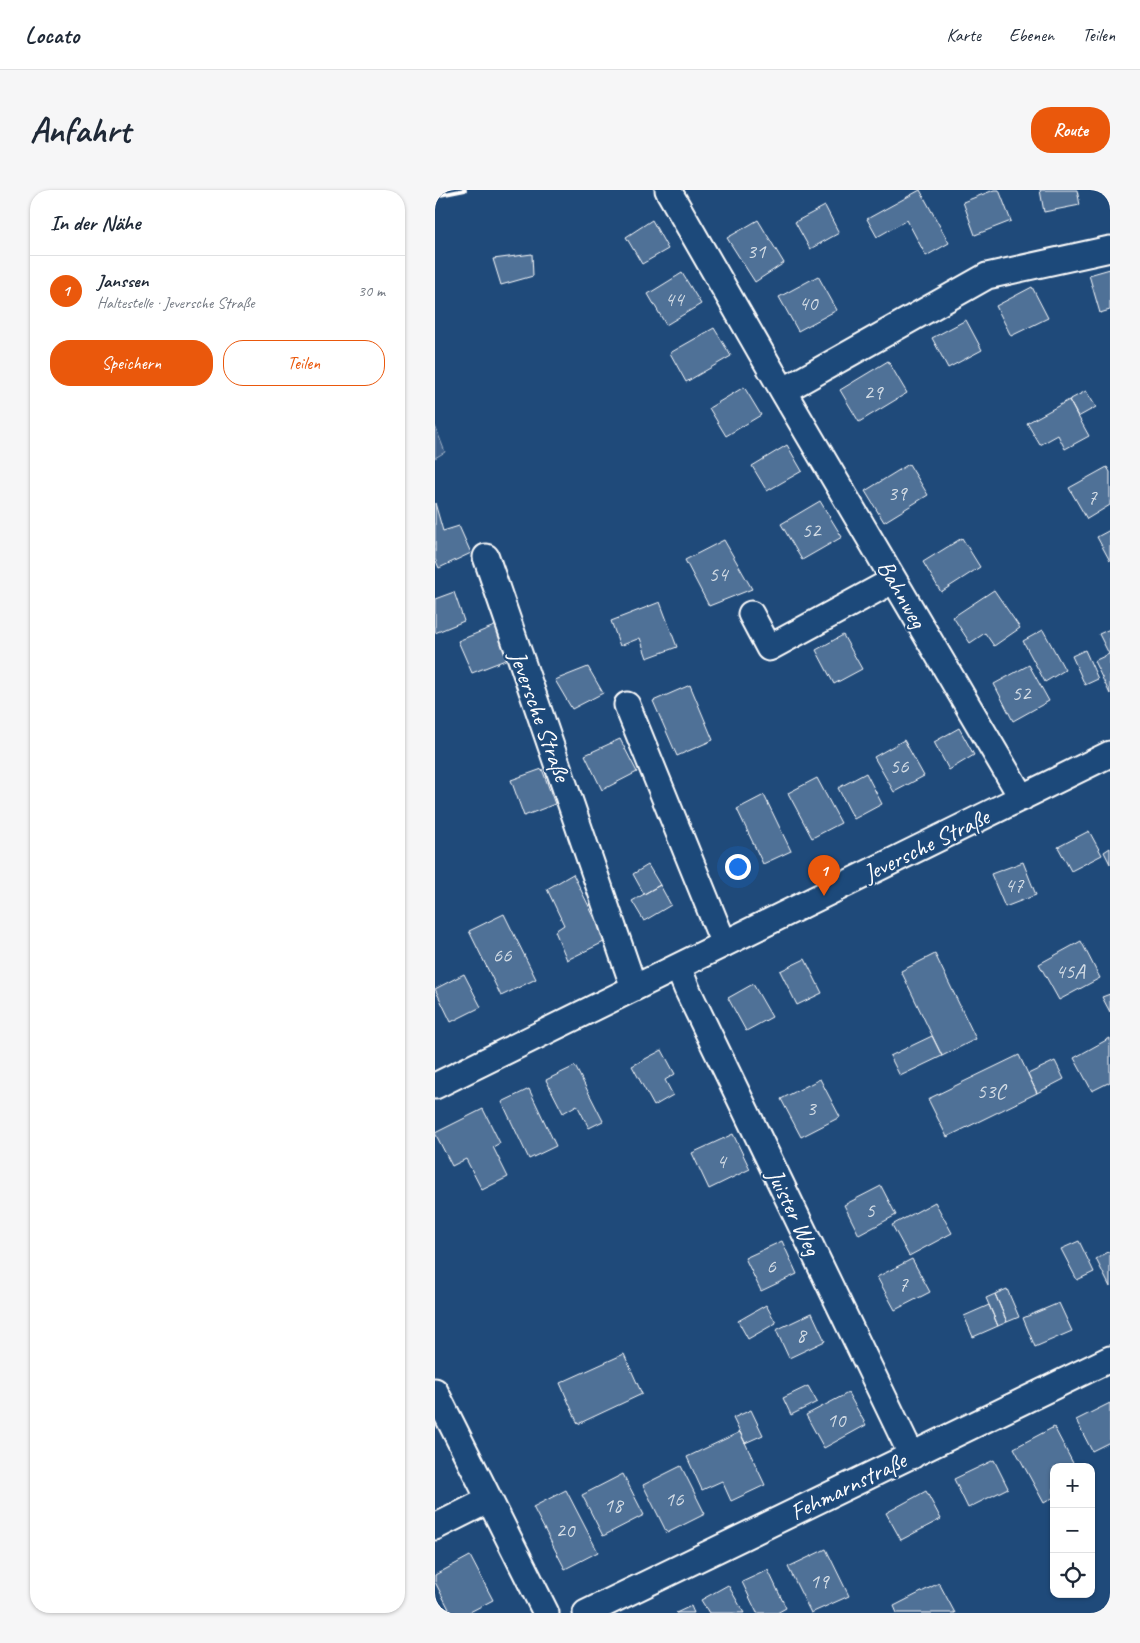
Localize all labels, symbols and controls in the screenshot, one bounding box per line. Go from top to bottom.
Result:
text: Locato [25,20,79,50]
text: Karte [946,24,981,46]
text: Ebenen [1009,24,1054,46]
text: Teilen [1082,24,1115,46]
button: Route [1031,107,1110,153]
text: Anfahrt [30,108,130,153]
text: In der Nähe [50,210,140,236]
house number: 31 [747,238,767,264]
text: Janssen [97,269,148,293]
text: 1 [62,281,70,301]
text: 30 m [358,281,385,301]
house number: 44 [665,286,686,312]
house number: 40 [799,290,819,316]
text: Haltestelle · Jeversche Straße [97,293,254,313]
button: Speichern [50,340,213,386]
button: Teilen [223,340,385,386]
house number: 29 [864,379,884,405]
house number: 39 [888,480,908,506]
house number: 7 [1087,484,1098,510]
house number: 52 [802,517,822,543]
street label: Bahnweg [871,555,934,635]
house number: 54 [709,561,730,587]
street label: Jeversche Straße [502,646,578,787]
house number: 52 [1012,680,1032,706]
house number: 56 [890,753,909,779]
street label: Jeversche Straße [857,801,996,889]
your location [725,854,751,880]
pin: 1 [808,855,840,896]
house number: 47 [1005,872,1025,898]
house number: 66 [493,942,512,968]
house number: 45A [1055,958,1086,984]
house number: 53C [977,1078,1007,1104]
house number: 3 [806,1095,817,1121]
house number: 4 [716,1148,728,1174]
street label: Juister Weg [760,1163,828,1261]
house number: 5 [865,1197,876,1223]
house number: 6 [766,1253,776,1279]
house number: 7 [898,1271,909,1297]
house number: 8 [796,1322,808,1348]
house number: 10 [827,1407,847,1433]
street label: Fehmarnstraße [785,1444,913,1527]
map controls [1050,1463,1095,1598]
button: + [1050,1463,1095,1508]
house number: 16 [665,1486,684,1512]
house number: 18 [604,1492,625,1518]
button: − [1050,1508,1095,1553]
house number: 20 [556,1517,576,1543]
button: locate [1050,1553,1095,1598]
house number: 19 [810,1568,830,1594]

